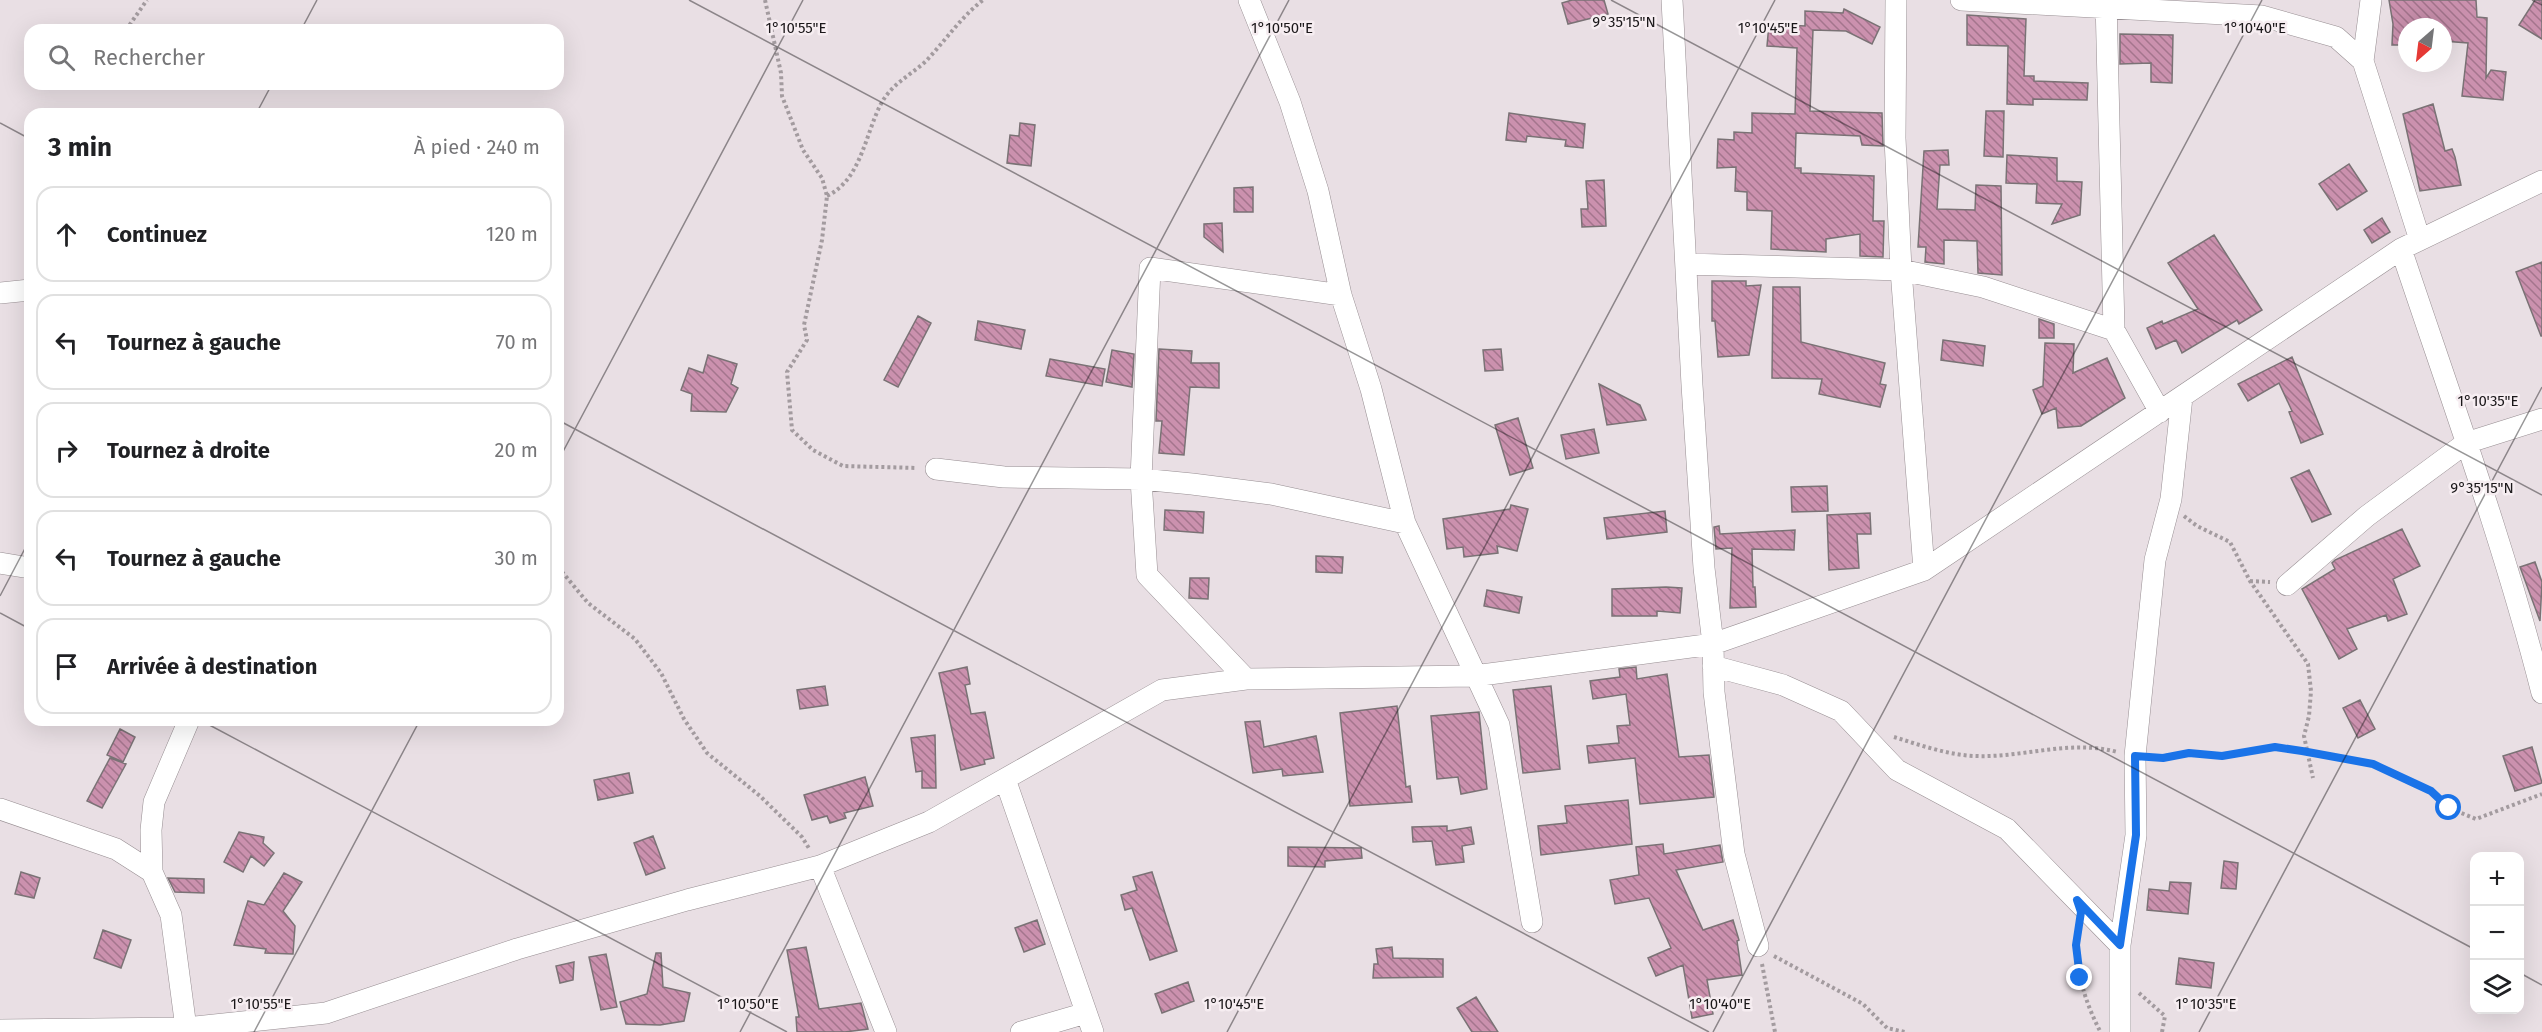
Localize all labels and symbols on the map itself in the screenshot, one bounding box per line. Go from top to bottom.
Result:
text: 9°35'15"N [1592,13,1656,31]
north arrow [2398,18,2452,72]
text: 1°10'55"E [766,19,826,37]
text: 1°10'50"E [1251,19,1313,37]
text: 1°10'45"E [1738,19,1798,37]
text: 1°10'40"E [2224,19,2286,37]
text: 1°10'35"E [2458,392,2518,410]
text: 9°35'15"N [2450,479,2514,497]
route start [2435,794,2461,820]
route end [2066,964,2092,990]
text: 1°10'55"E [231,995,291,1013]
text: 1°10'50"E [717,995,779,1013]
text: 1°10'45"E [1204,995,1264,1013]
text: 1°10'40"E [1689,995,1751,1013]
text: 1°10'35"E [2176,995,2236,1013]

